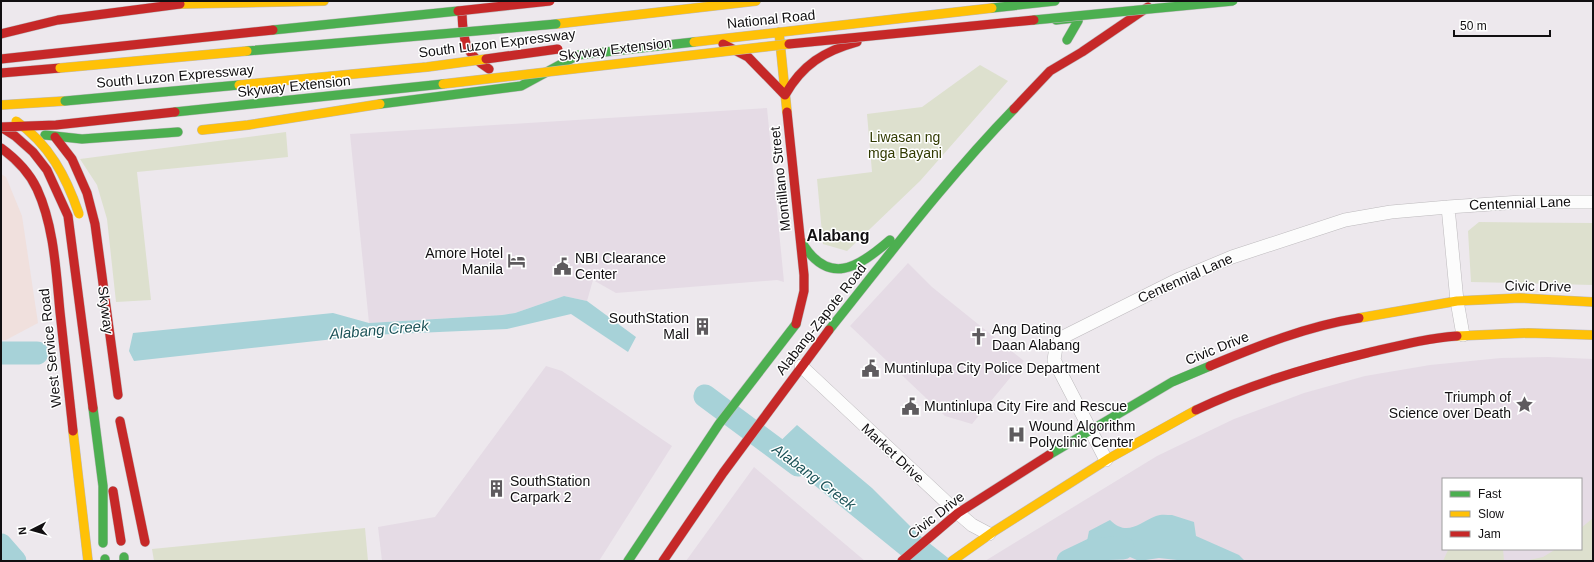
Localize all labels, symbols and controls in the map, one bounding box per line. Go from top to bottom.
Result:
street label: National Road [726,6,816,32]
scale bar [1454,12,1550,38]
text: 50 m [1460,19,1487,33]
street label: South Luzon Expressway [418,25,576,61]
street label: Skyway Extension [558,34,672,64]
street label: South Luzon Expressway [96,61,254,91]
street label: Skyway Extension [237,72,351,100]
street label: Montillano Street [767,126,793,232]
park label: Liwasan ng mga Bayani [868,129,942,161]
street label: Centennial Lane [1469,193,1571,213]
district label: Alabang [806,227,870,244]
place label: Amore Hotel Manila [425,245,503,277]
place label: NBI Clearance Center [575,250,666,282]
street label: Centennial Lane [1135,250,1235,306]
hotel icon: Amore Hotel Manila [506,251,526,271]
public building icon: NBI Clearance Center [552,256,572,276]
street label: Alabang-Zapote Road [773,260,869,378]
street label: Civic Drive [1504,277,1572,295]
street label: Skyway [95,285,117,335]
street label: West Service Road [36,288,64,408]
place label: SouthStation Mall [609,310,689,342]
building icon: SouthStation Mall [692,316,712,336]
water label: Alabang Creek [328,317,431,342]
place label: Ang Dating Daan Alabang [992,321,1080,353]
church icon: Ang Dating Daan Alabang [969,327,989,347]
street label: Civic Drive [1183,328,1251,368]
public building icon: Muntinlupa City Police Department [861,358,881,378]
place label: Muntinlupa City Police Department [884,360,1100,376]
place label: Triumph of Science over Death [1389,389,1511,421]
place icon: Triumph of Science over Death [1514,395,1534,415]
public building icon: Muntinlupa City Fire and Rescue [901,396,921,416]
place label: Muntinlupa City Fire and Rescue [924,398,1127,414]
place label: Wound Algorithm Polyclinic Center [1029,418,1135,450]
street label: Market Drive [859,420,928,486]
hospital icon: Wound Algorithm Polyclinic Center [1006,424,1026,444]
water label: Alabang Creek [769,439,860,514]
place label: SouthStation Carpark 2 [510,473,590,505]
legend [1442,478,1582,550]
building icon: SouthStation Carpark 2 [487,479,507,499]
text: Fast [1478,487,1502,501]
street label: Civic Drive [905,488,967,542]
text: Slow [1478,507,1504,521]
north arrow [12,510,52,550]
text: N [16,526,28,536]
text: Jam [1478,527,1501,541]

